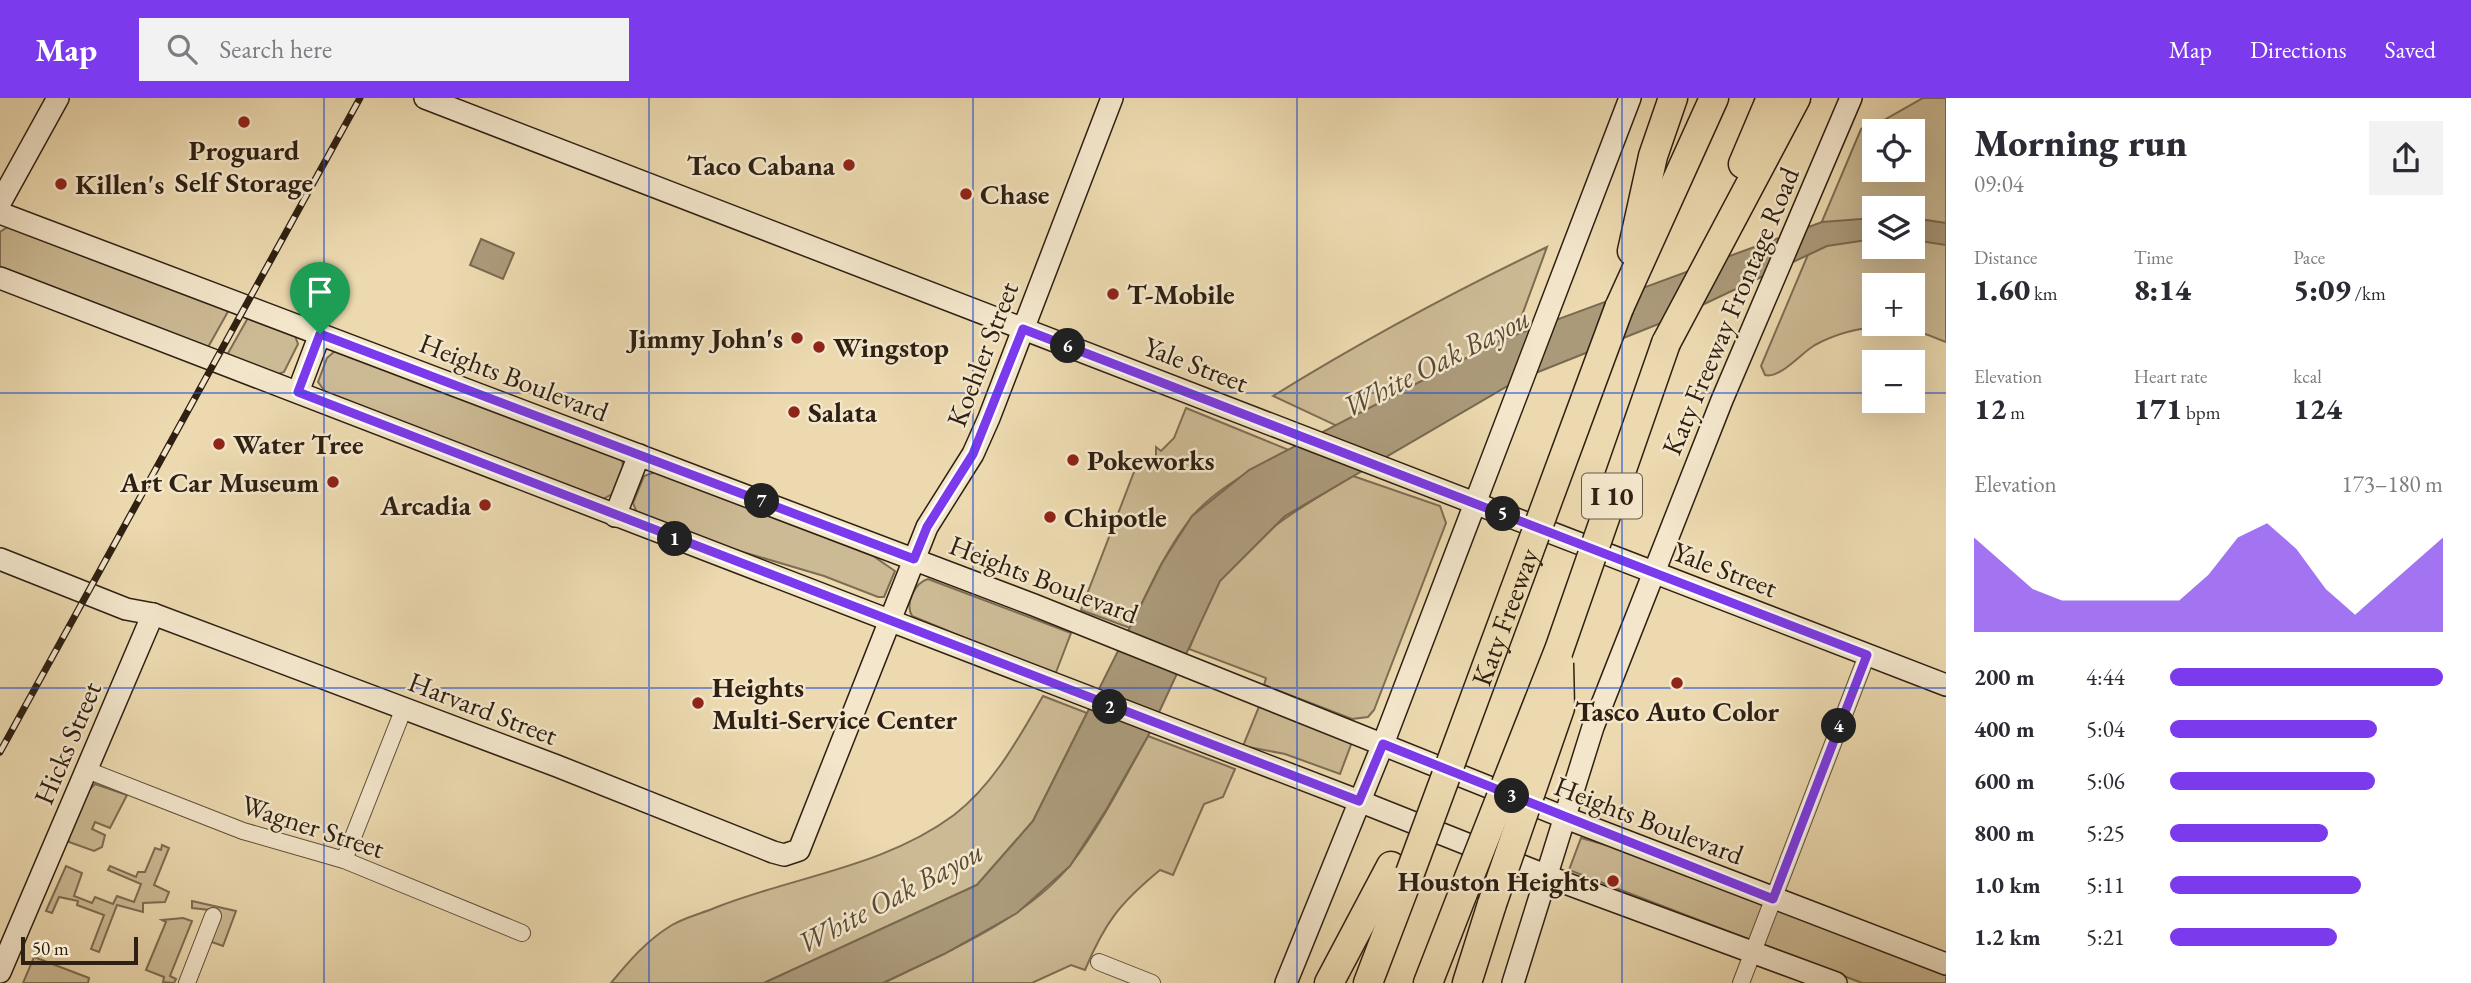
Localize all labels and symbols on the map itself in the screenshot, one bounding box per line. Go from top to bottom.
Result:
marker: Proguard Self Storage [236,114,252,130]
place label: Proguard Self Storage [175,132,313,200]
place label: Taco Cabana [687,147,836,183]
marker: Taco Cabana [841,157,857,173]
street label: Katy Freeway Frontage Road [1653,161,1807,460]
place label: Killen's [75,166,164,202]
marker: Killen's [53,176,69,192]
place label: Chase [980,176,1050,212]
marker: Chase [958,186,974,202]
pin [290,262,350,334]
street label: Koehler Street [938,276,1026,432]
place label: T-Mobile [1127,276,1235,312]
marker: T-Mobile [1105,286,1121,302]
water label: White Oak Bayou [1336,298,1536,426]
place label: Jimmy John's [625,320,783,356]
street label: Heights Boulevard [414,324,614,430]
pin: 6 [1050,328,1086,364]
street label: Yale Street [1139,328,1254,400]
place label: Wingstop [833,329,949,365]
marker: Jimmy John's [789,330,805,346]
marker: Wingstop [811,339,827,355]
place label: Salata [808,394,878,430]
marker: Salata [786,404,802,420]
place label: Water Tree [233,426,364,462]
marker: Water Tree [211,436,227,452]
place label: Pokeworks [1087,442,1215,478]
marker: Pokeworks [1065,452,1081,468]
place label: Art Car Museum [119,464,319,500]
marker: Art Car Museum [325,474,341,490]
road number: I 10 [1582,474,1642,518]
pin: 7 [744,484,780,518]
place label: Arcadia [379,487,472,523]
pin: 5 [1486,496,1520,532]
marker: Arcadia [477,497,493,513]
place label: Chipotle [1064,499,1167,535]
marker: Chipotle [1042,509,1058,525]
pin: 1 [658,522,692,556]
street label: Heights Boulevard [944,526,1144,632]
street label: Yale Street [1668,533,1783,605]
street label: Katy Freeway [1463,542,1547,691]
street label: Harvard Street [403,663,563,753]
place label: Heights Multi-Service Center [712,669,958,737]
marker: Tasco Auto Color [1669,675,1685,691]
street label: Hicks Street [25,676,109,810]
pin: 2 [1092,690,1128,724]
place label: Tasco Auto Color [1575,693,1779,729]
marker: Heights Multi-Service Center [690,695,706,711]
pin: 4 [1822,708,1856,744]
street label: Heights Boulevard [1549,767,1749,873]
pin: 3 [1494,778,1530,814]
street label: Wagner Street [237,786,389,866]
water label: White Oak Bayou [790,832,990,962]
place label: Houston Heights [1398,863,1599,899]
marker: Houston Heights [1605,873,1621,889]
scale bar [21,934,138,966]

